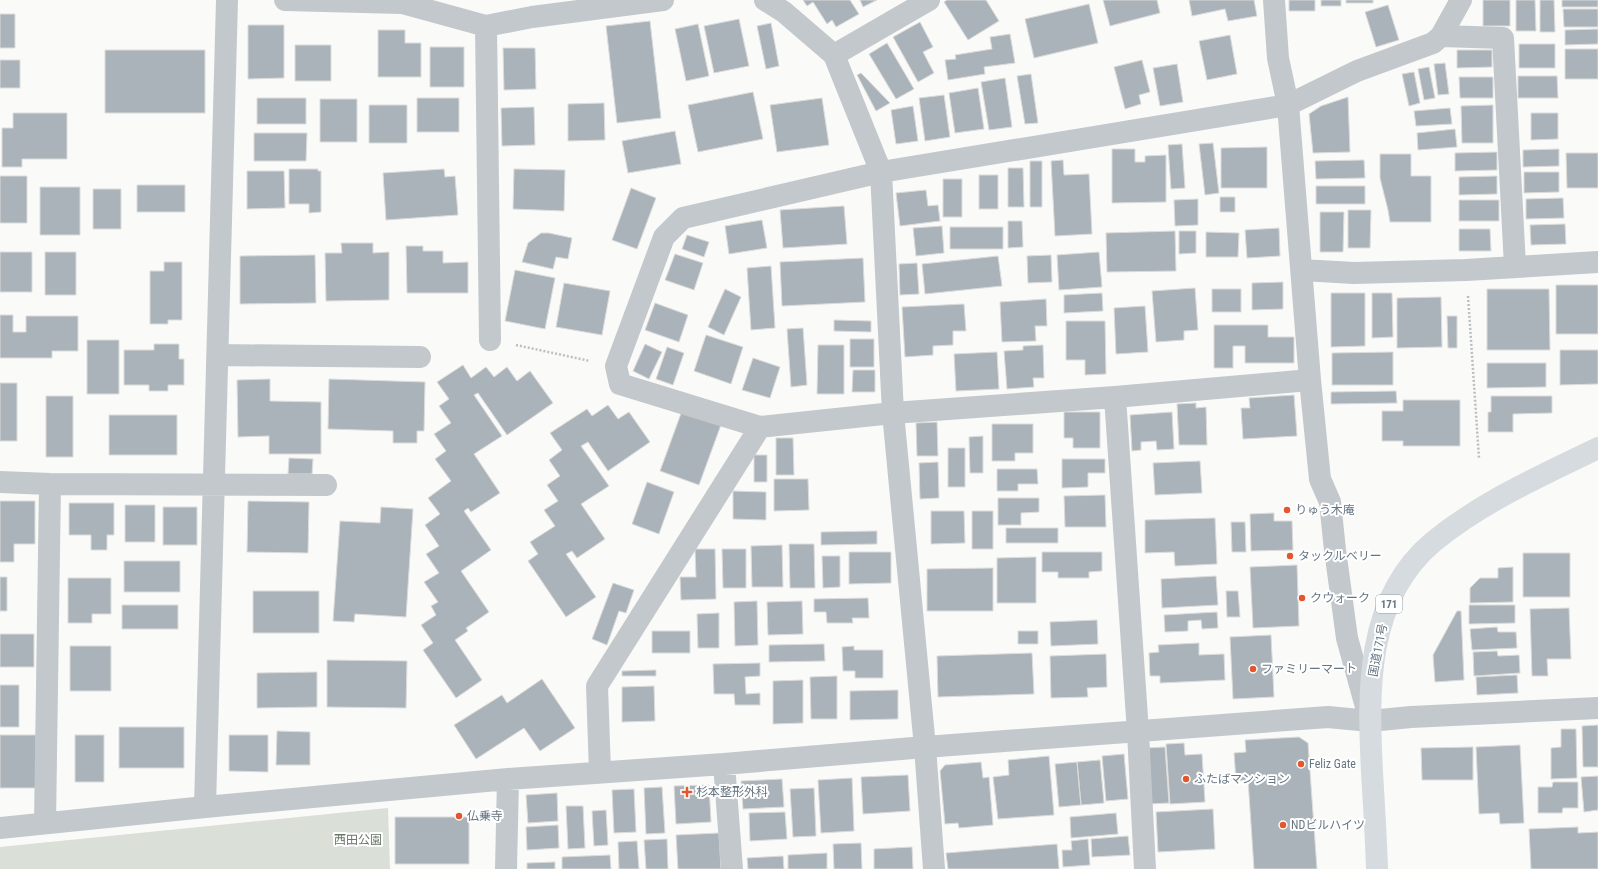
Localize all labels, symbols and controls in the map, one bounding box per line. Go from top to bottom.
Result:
place label: りゅう木庵 [1295,503,1355,517]
marker: りゅう木庵 [1282,505,1292,515]
place label: タックルベリー [1298,549,1382,563]
marker: タックルベリー [1285,551,1295,561]
place label: クウォーク [1310,591,1370,605]
marker: クウォーク [1297,593,1307,603]
road number: 171 [1376,595,1402,613]
street label: 国道171号 [1366,622,1390,678]
place label: ファミリーマート [1261,662,1357,676]
marker: ファミリーマート [1248,664,1258,674]
place label: Feliz Gate [1309,757,1356,771]
marker: Feliz Gate [1296,759,1306,769]
place label: ふたばマンション [1194,772,1290,786]
marker: ふたばマンション [1181,774,1191,784]
place label: 杉本整形外科 [696,785,768,799]
marker: 杉本整形外科 [681,786,693,798]
place label: 仏乗寺 [467,809,503,823]
marker: 仏乗寺 [454,811,464,821]
place label: NDビルハイツ [1291,818,1365,832]
marker: NDビルハイツ [1278,820,1288,830]
park label: 西田公園 [334,833,382,847]

